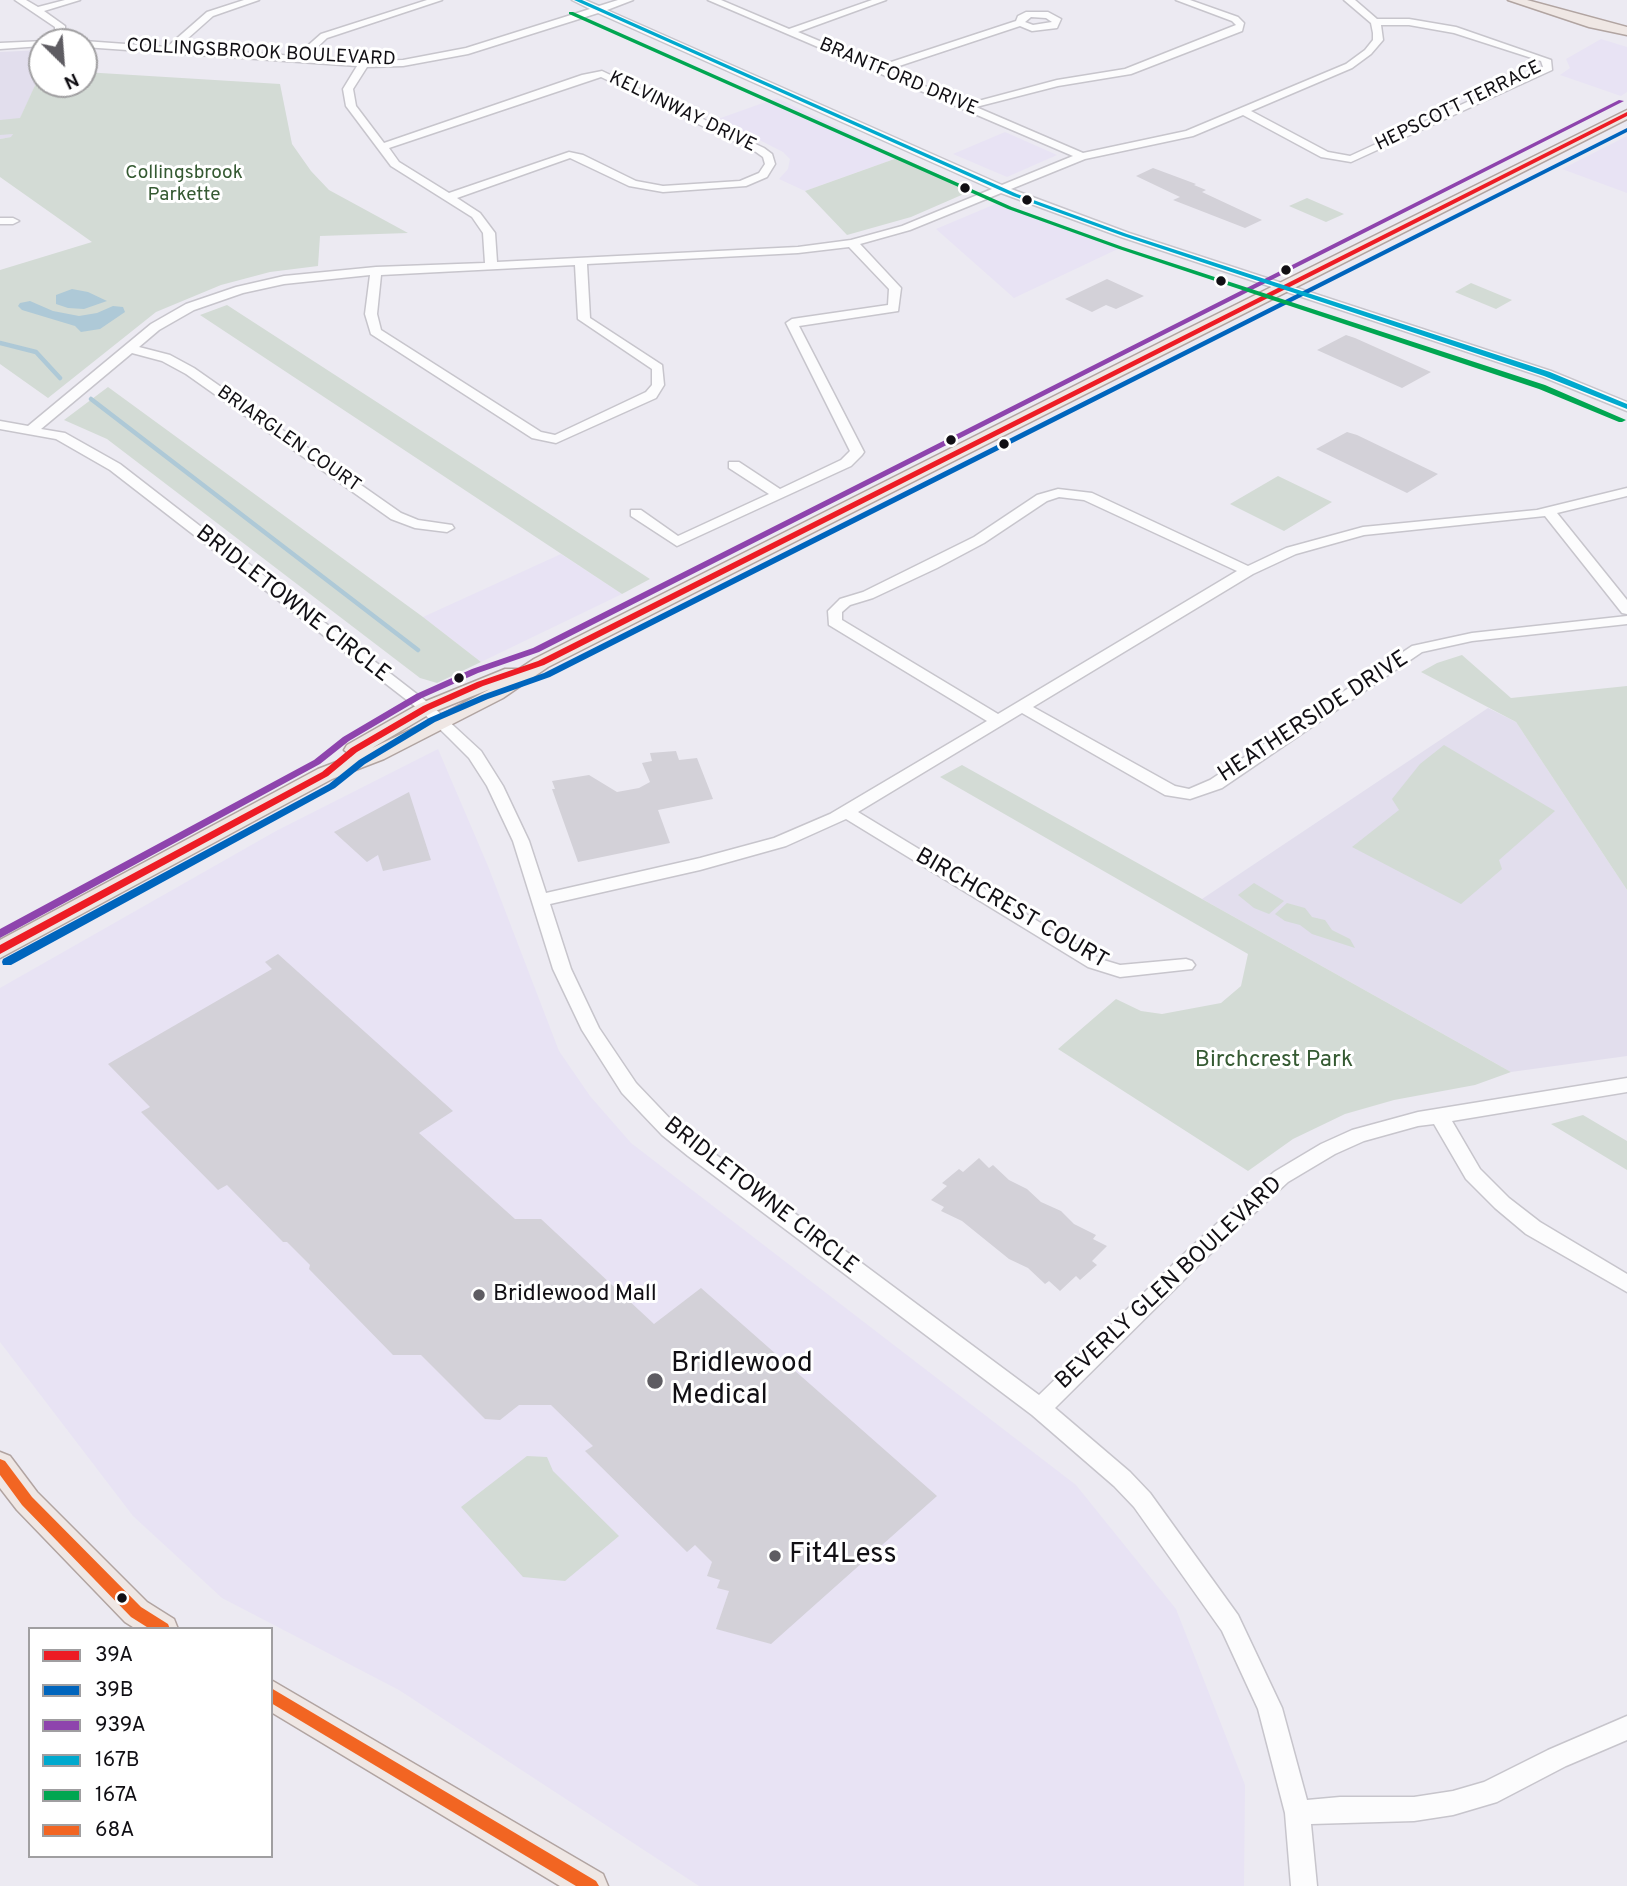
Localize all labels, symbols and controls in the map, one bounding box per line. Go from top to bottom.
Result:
north arrow [28,28,98,98]
street label: BRANTFORD DRIVE [815,34,981,122]
street label: COLLINGSBROOK BOULEVARD [126,36,396,72]
street label: HEPSCOTT TERRACE [1372,57,1546,157]
text: N [60,66,82,94]
street label: KELVINWAY DRIVE [605,68,759,158]
park label: Collingsbrook Parkette [125,163,243,207]
unlabelled marker [958,181,972,195]
unlabelled marker [1020,193,1034,207]
unlabelled marker [1279,263,1293,277]
unlabelled marker [1214,274,1228,288]
street label: BRIARGLEN COURT [212,382,364,498]
unlabelled marker [944,433,958,447]
unlabelled marker [997,437,1011,451]
street label: BRIDLETOWNE CIRCLE [189,520,395,690]
street label: HEATHERSIDE DRIVE [1214,646,1414,790]
unlabelled marker [452,671,466,685]
street label: BIRCHCREST COURT [910,843,1112,977]
park label: Birchcrest Park [1195,1047,1353,1075]
street label: BRIDLETOWNE CIRCLE [657,1112,863,1282]
street label: BEVERLY GLEN BOULEVARD [1051,1172,1289,1396]
place label: Bridlewood Mall [493,1281,657,1309]
marker: Bridlewood Mall [471,1287,487,1303]
place label: Bridlewood Medical [671,1348,813,1414]
marker: Bridlewood Medical [645,1371,665,1391]
place label: Fit4Less [789,1539,897,1573]
marker: Fit4Less [767,1548,783,1564]
unlabelled marker [115,1591,129,1605]
legend [28,1627,273,1858]
text: 39A [95,1642,133,1669]
text: 39B [95,1677,134,1704]
text: 939A [95,1712,146,1739]
text: 167B [95,1747,140,1774]
text: 167A [95,1782,138,1809]
text: 68A [95,1817,134,1844]

